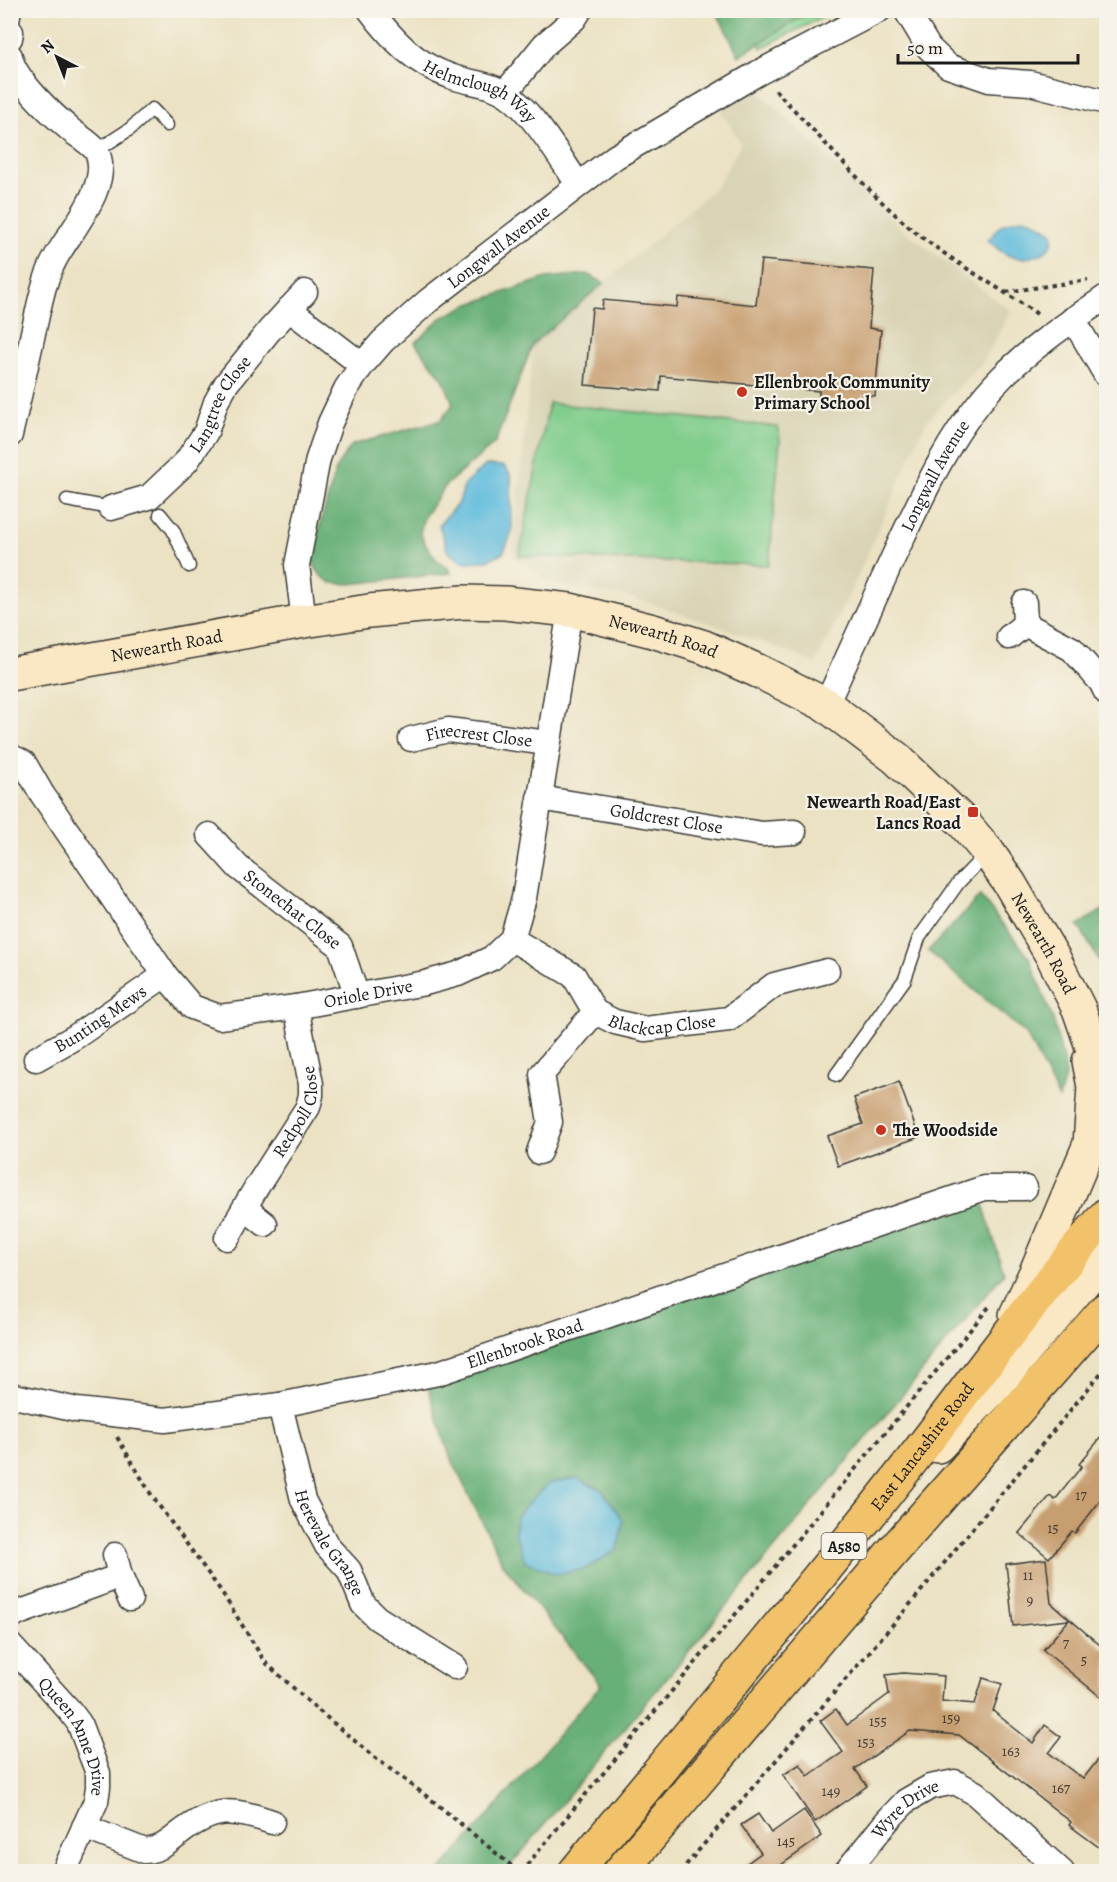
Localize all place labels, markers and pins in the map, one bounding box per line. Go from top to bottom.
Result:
place label: Ellenbrook Community Primary School [754,370,931,415]
marker: Ellenbrook Community Primary School [735,385,749,399]
place label: Newearth Road/East Lancs Road [807,790,961,835]
marker: Newearth Road/East Lancs Road [966,805,980,819]
place label: The Woodside [893,1118,998,1142]
marker: The Woodside [874,1123,888,1137]

